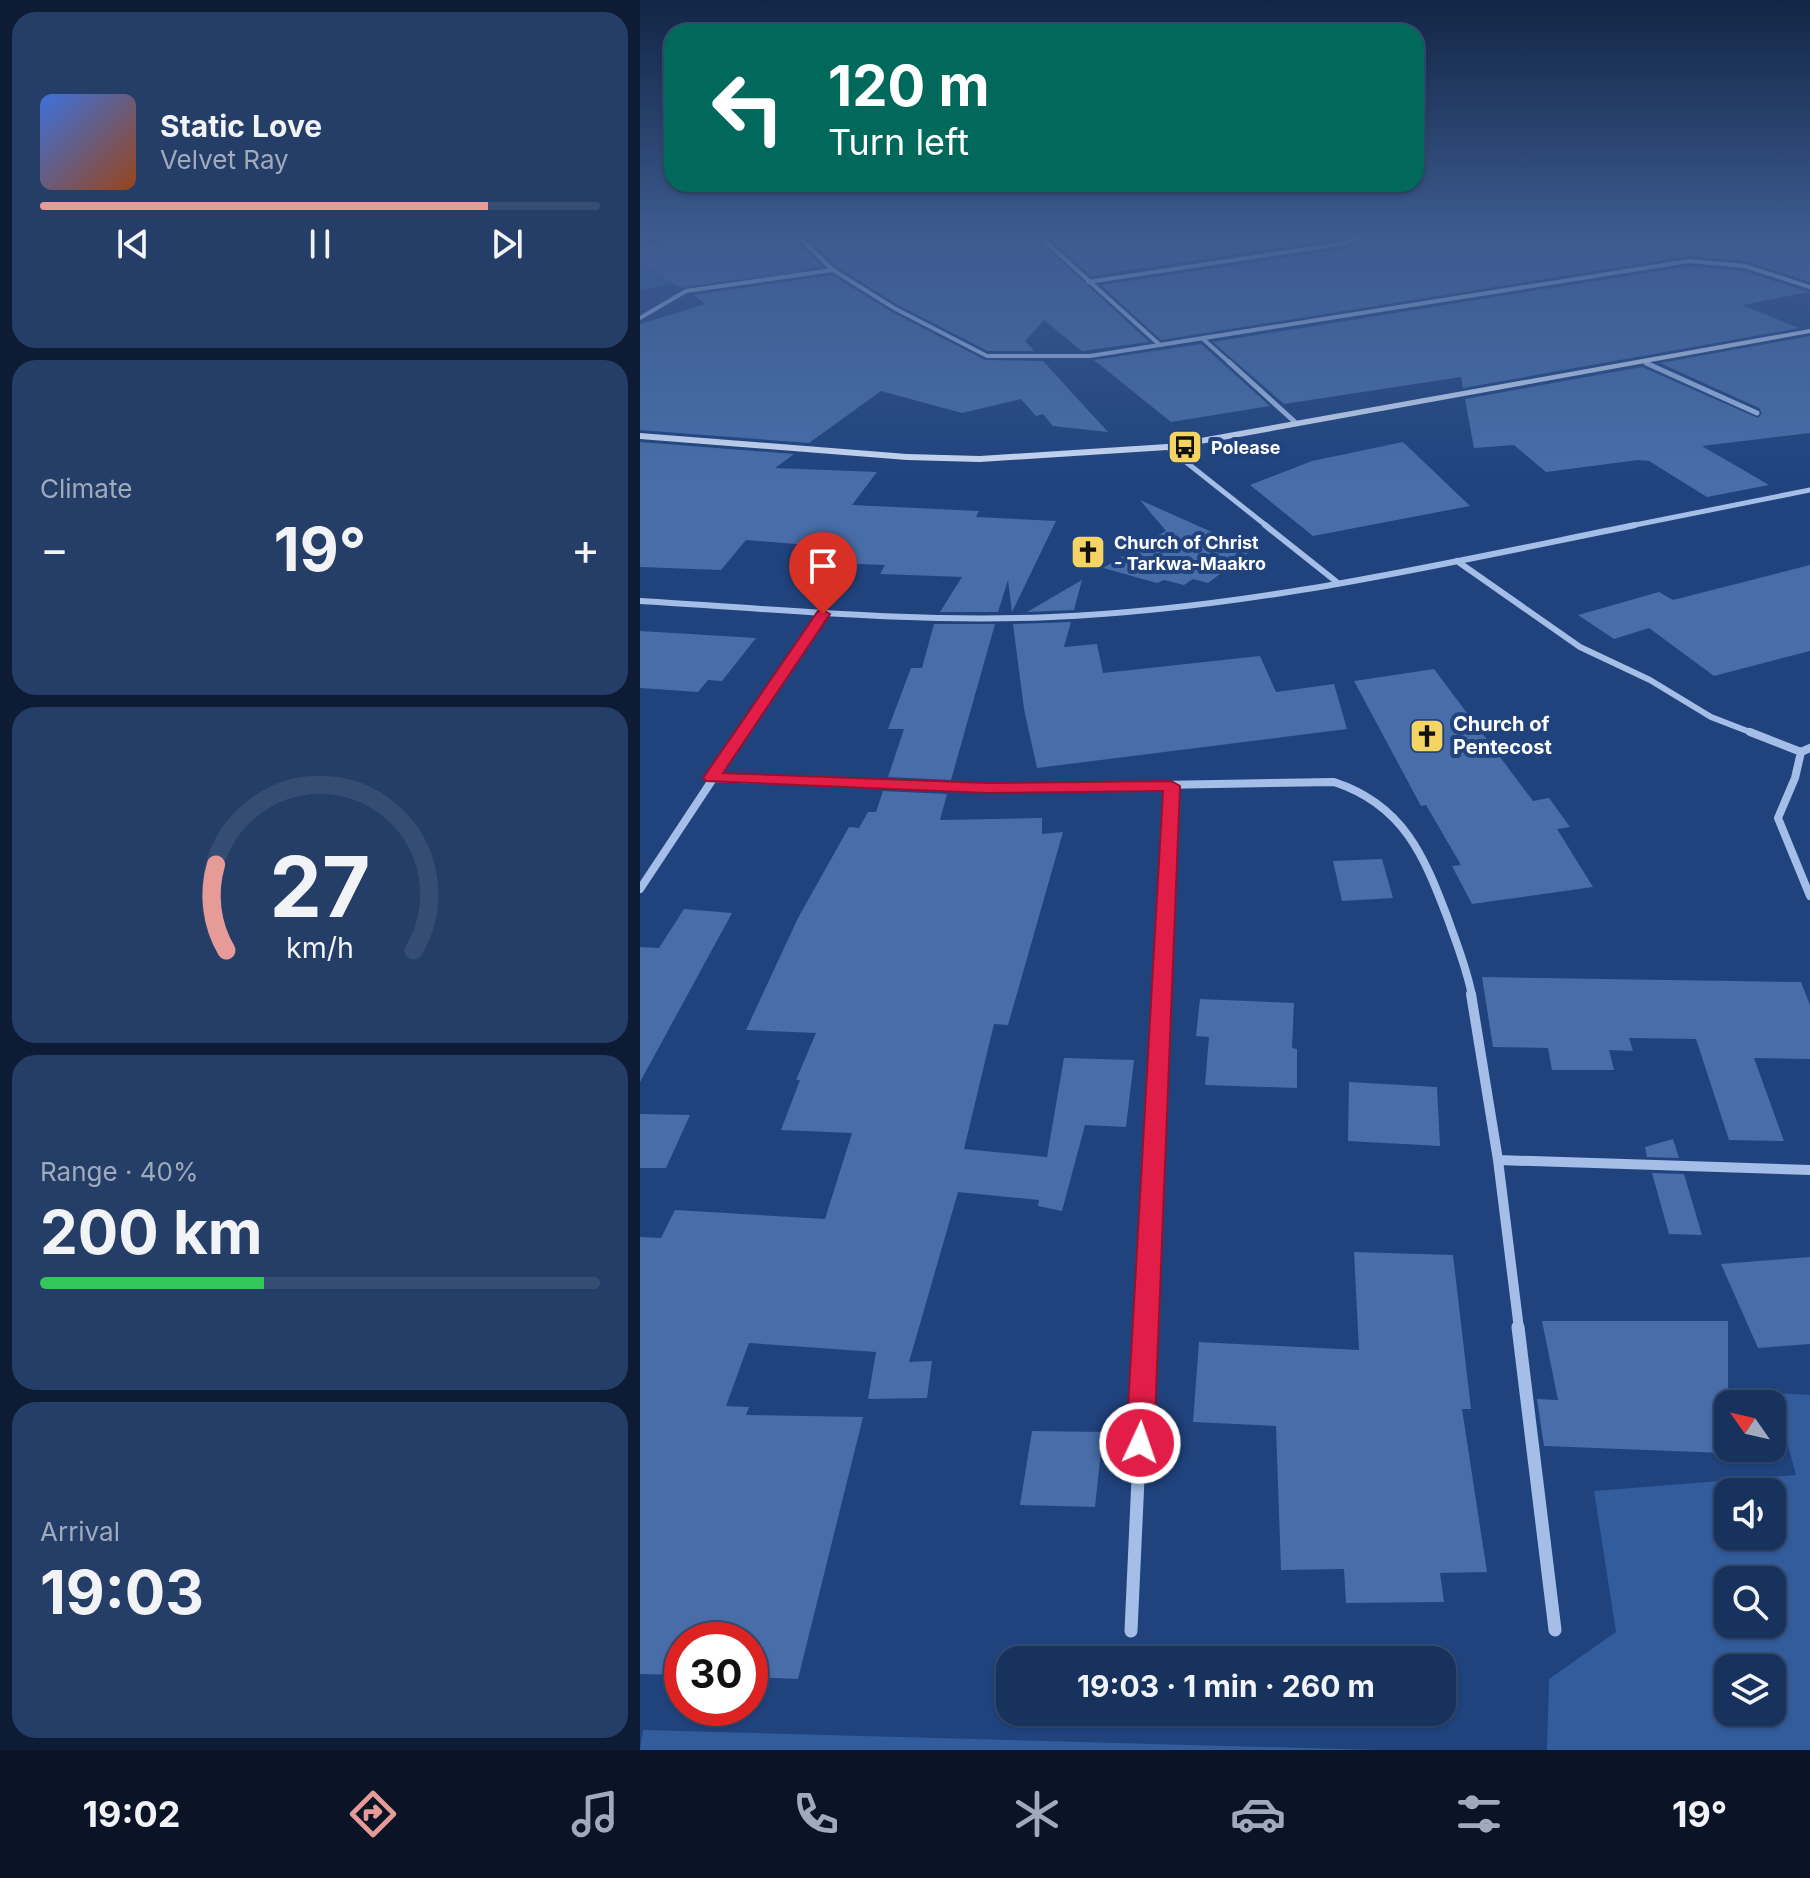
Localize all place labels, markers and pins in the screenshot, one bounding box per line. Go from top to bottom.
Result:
bus stop icon: Polease [1166,428,1204,466]
place label: Polease [1211,437,1281,458]
pin [789,532,857,614]
place label: Church of Christ - Tarkwa-Maakro [1114,532,1266,574]
church icon: Church of Christ - Tarkwa-Maakro [1069,533,1107,571]
place label: Church of Pentecost [1453,712,1552,759]
church icon: Church of Pentecost [1408,717,1446,755]

